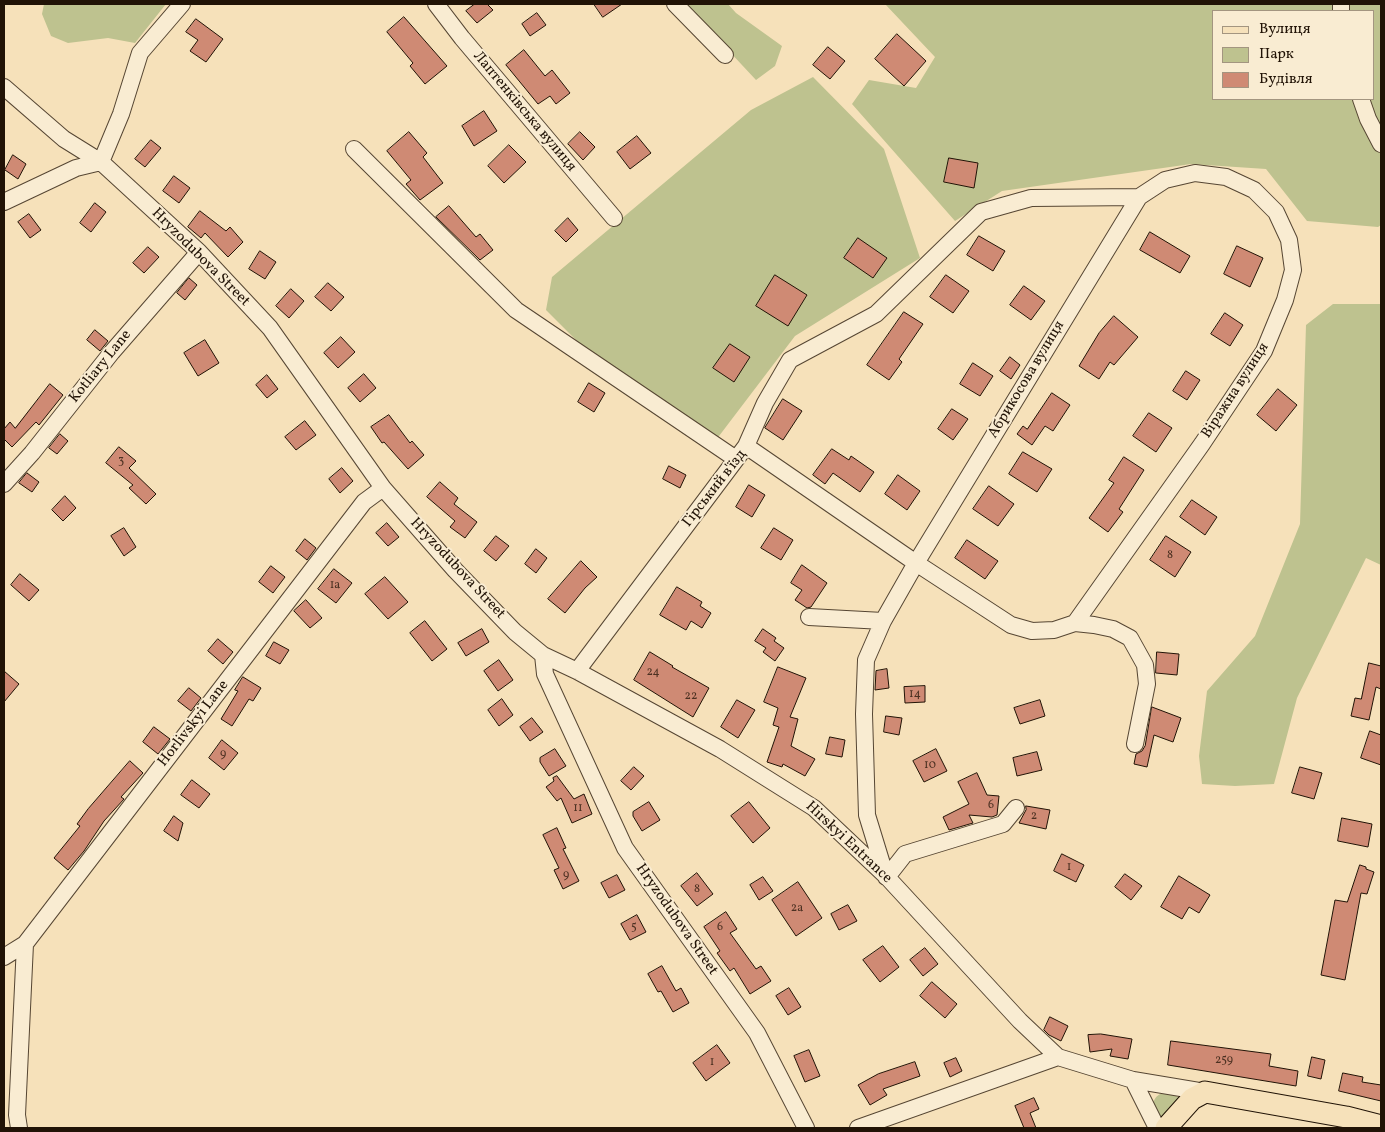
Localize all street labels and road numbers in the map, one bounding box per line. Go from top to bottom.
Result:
street label: Лаптенківська вулиця [468,48,580,176]
street label: Hryzodubova Street [147,205,253,311]
street label: Абрикосова вулиця [985,318,1069,442]
street label: Kotliary Lane [66,327,136,407]
street label: Віражна вулиця [1198,340,1274,442]
street label: Гірський в'їзд [679,447,751,531]
street label: Hryzodubova Street [405,515,509,623]
street label: Horlivskyi Lane [155,677,233,771]
street label: Hirskyi Entrance [801,798,895,888]
street label: Hryzodubova Street [631,861,721,979]

